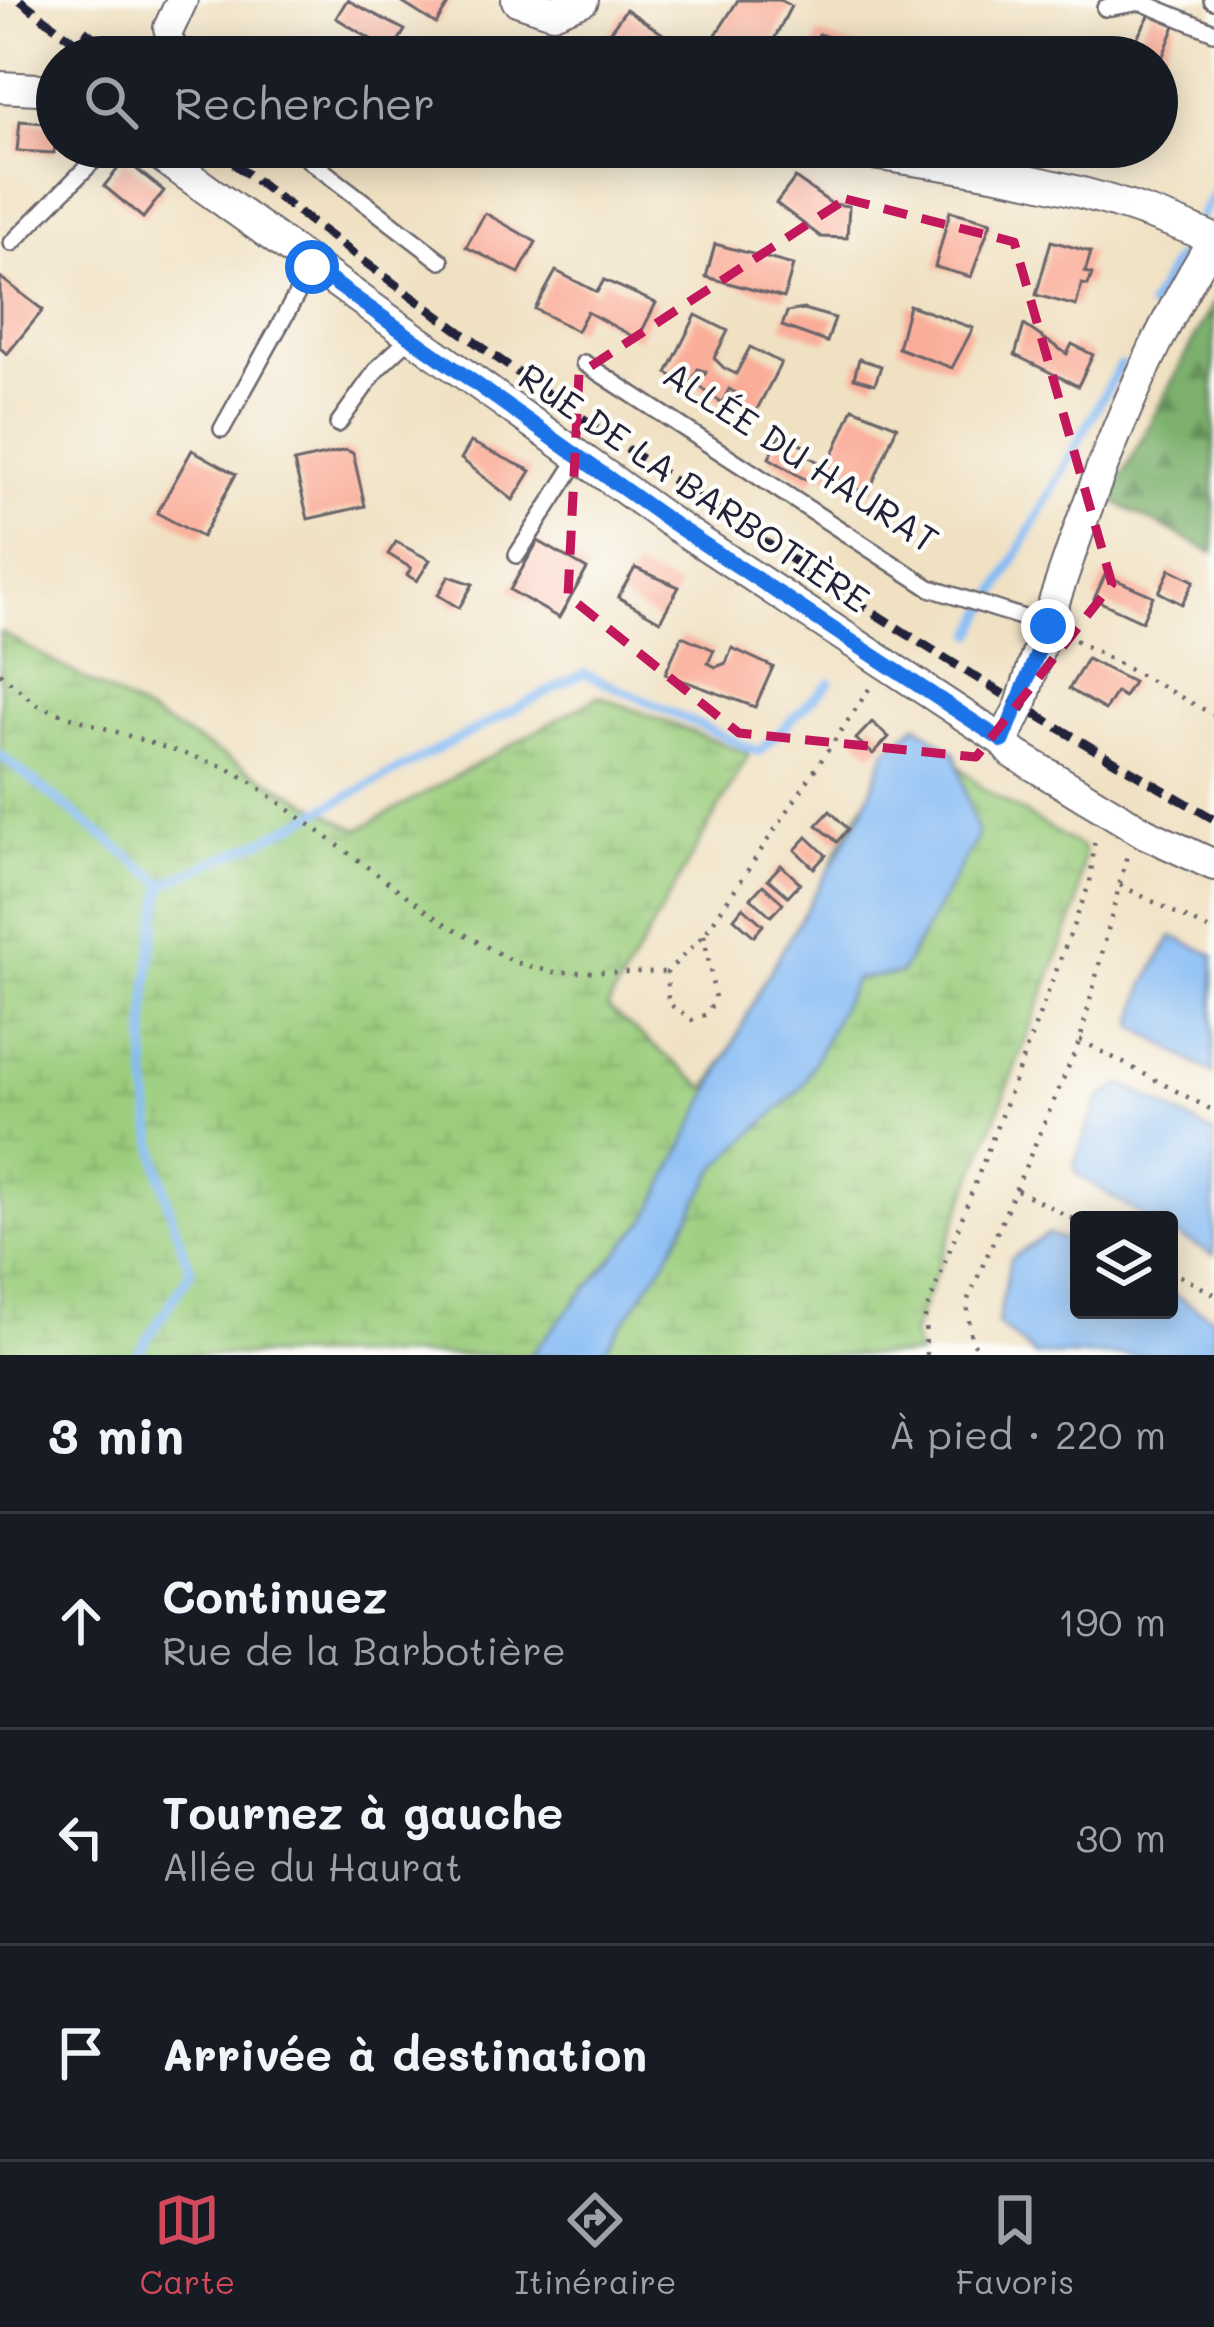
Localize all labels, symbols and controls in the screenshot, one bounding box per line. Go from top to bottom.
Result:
search box [36,36,1178,168]
icon: search [78,69,144,135]
text: Rechercher [174,73,435,131]
route start [285,240,339,294]
street label: ALLÉE DU HAURAT [655,349,948,562]
street label: RUE DE LA BARBOTIÈRE [511,352,879,622]
route end [1021,599,1075,653]
map controls [1070,1211,1178,1319]
button: layers [1070,1211,1178,1319]
text: 3 min [48,1400,184,1467]
text: À pied · 220 m [889,1408,1166,1459]
text: Continuez [162,1566,388,1624]
icon: ahead [48,1588,114,1654]
text: 190 m [1058,1595,1166,1646]
text: Rue de la Barbotière [162,1624,566,1675]
text: Tournez à gauche [162,1782,563,1840]
icon: left [48,1804,114,1870]
text: 30 m [1076,1811,1166,1862]
text: Allée du Haurat [162,1840,462,1891]
icon: arrive [48,2020,114,2086]
text: Arrivée à destination [162,2024,647,2082]
tab: Carte [140,2187,235,2302]
tab: Itinéraire [514,2187,676,2302]
tab: Favoris [956,2187,1074,2302]

